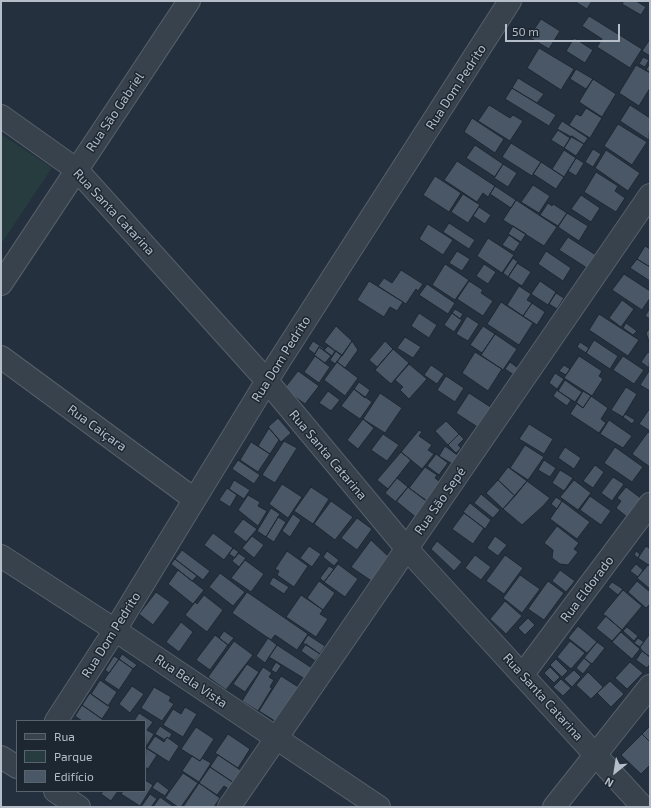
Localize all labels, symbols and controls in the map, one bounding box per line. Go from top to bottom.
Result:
scale bar [507,16,622,42]
text: 50 m [512,24,539,38]
street label: Rua Dom Pedrito [423,41,489,133]
street label: Rua São Gabriel [83,69,147,155]
street label: Rua Santa Catarina [70,166,158,258]
street label: Rua Dom Pedrito [248,313,314,405]
street label: Rua Caiçara [64,401,130,455]
street label: Rua Santa Catarina [286,407,370,503]
street label: Rua São Sepé [411,464,469,538]
street label: Rua Eldorado [557,553,617,625]
street label: Rua Dom Pedrito [78,589,144,681]
street label: Rua Santa Catarina [500,650,586,744]
street label: Rua Bela Vista [152,651,230,711]
legend [16,720,146,792]
text: Rua [54,729,75,743]
text: Parque [54,749,92,763]
north arrow [595,752,635,792]
text: Edifício [54,769,94,783]
text: N [602,775,615,790]

